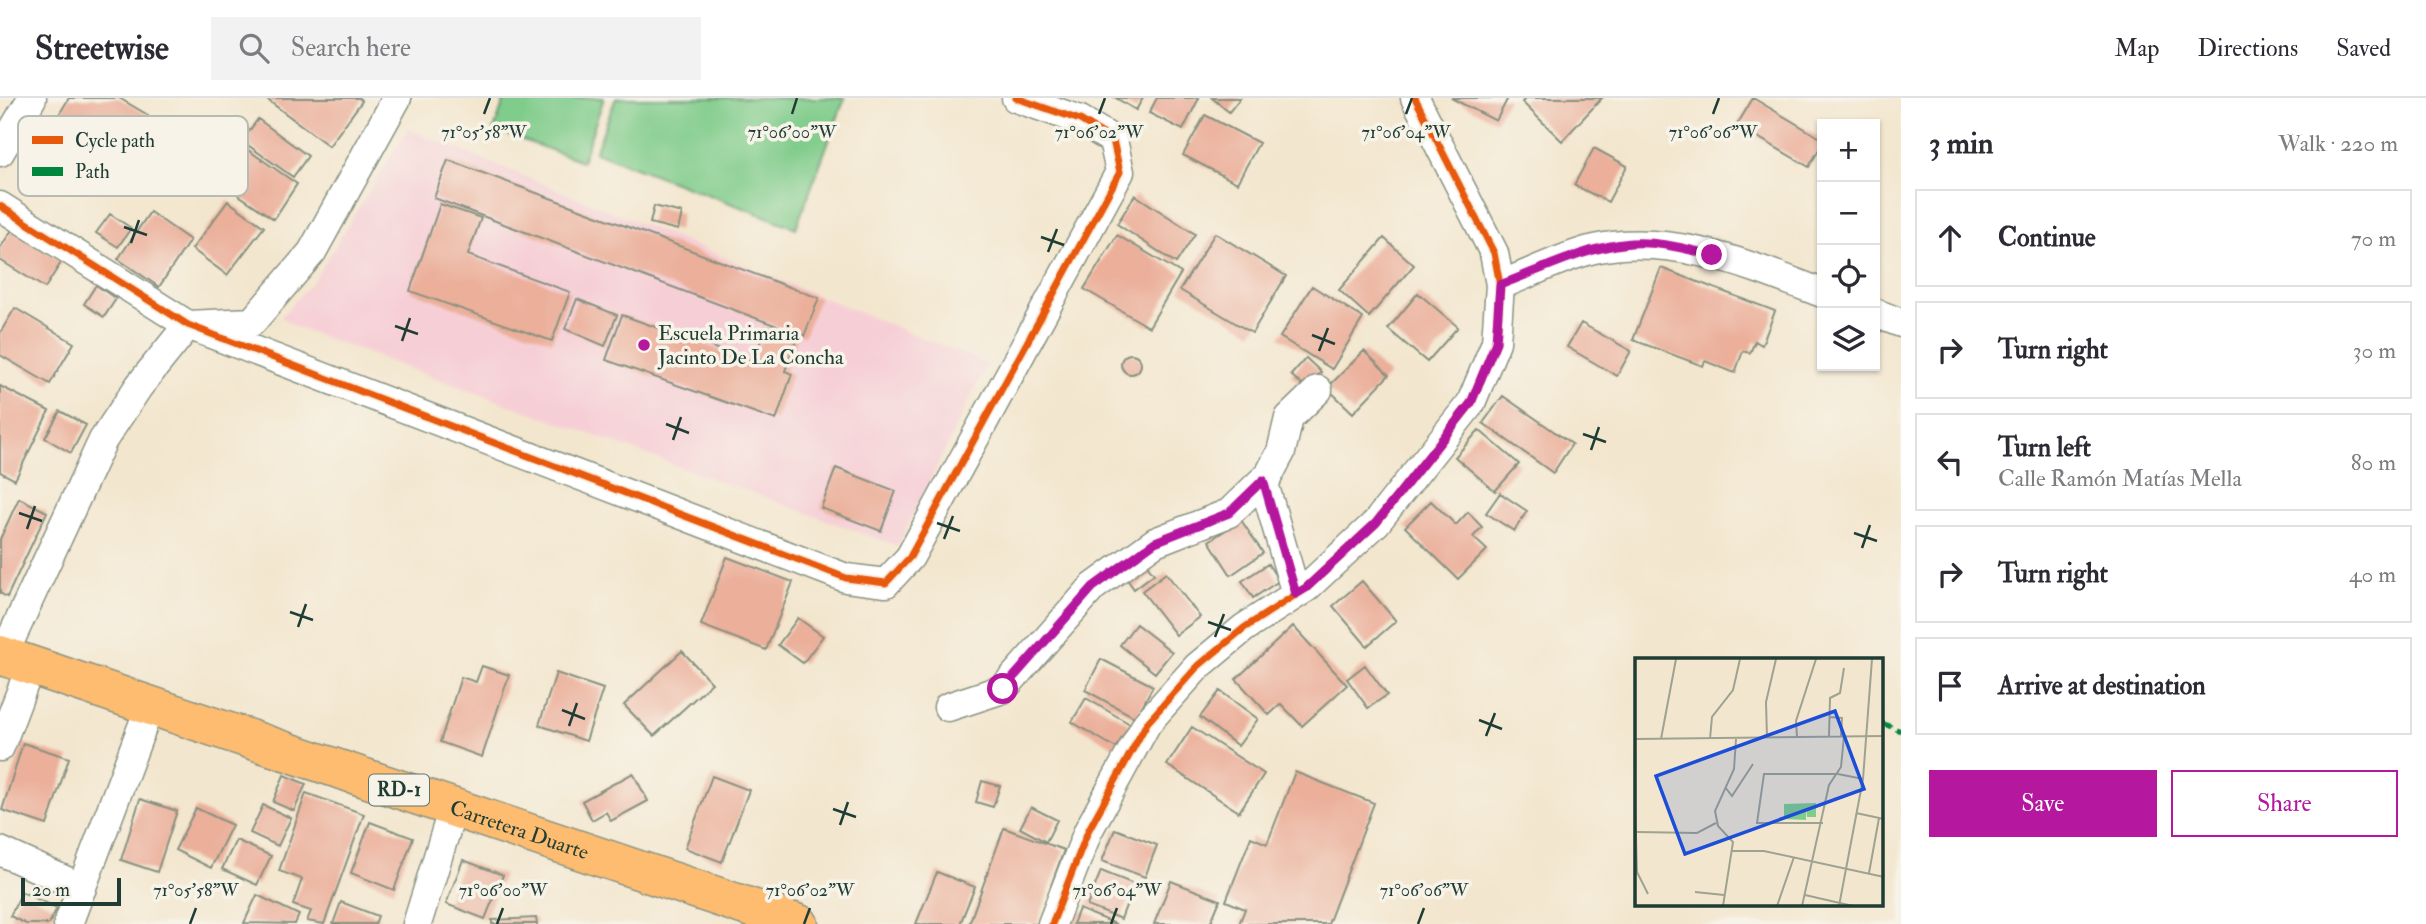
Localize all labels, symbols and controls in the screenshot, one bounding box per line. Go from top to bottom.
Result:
search box [211,17,701,80]
text: Streetwise [35,28,169,69]
icon: search [235,29,273,67]
text: Search here [291,32,411,64]
text: Map [2114,33,2159,64]
text: Directions [2197,33,2298,64]
text: Saved [2336,33,2391,64]
legend [18,116,248,196]
map controls [1817,119,1880,371]
button: + [1817,119,1880,182]
text: 71°05'58"W [441,121,527,144]
text: 71°06'00"W [748,121,837,144]
text: 71°06'02"W [1055,121,1144,144]
text: 71°06'04"W [1362,121,1451,144]
text: 71°06'06"W [1669,121,1758,144]
text: 3 min [1929,125,1994,162]
text: Cycle path [75,129,155,154]
text: Walk · 220 m [2278,129,2398,158]
text: Path [75,160,110,184]
button: − [1817,182,1880,245]
icon: ahead [1931,219,1969,257]
text: Continue [1998,222,2096,254]
text: 70 m [2351,224,2396,253]
route end [1696,239,1727,270]
button: locate [1817,245,1880,308]
button: layers [1817,308,1880,371]
place label: Escuela Primaria Jacinto De La Concha [657,320,844,371]
icon: right [1931,331,1969,369]
text: Turn right [1998,334,2108,366]
text: 30 m [2353,336,2396,365]
marker: Escuela Primaria Jacinto De La Concha [636,337,652,353]
text: Turn left [1998,432,2091,464]
icon: left [1931,443,1969,481]
text: 80 m [2351,448,2396,477]
text: Calle Ramón Matías Mella [1998,464,2242,493]
icon: right [1931,555,1969,593]
text: Turn right [1998,558,2108,590]
text: 40 m [2349,560,2396,589]
inset map [1635,658,1884,906]
icon: arrive [1931,667,1969,705]
text: Arrive at destination [1998,670,2206,702]
route start [987,673,1018,704]
button: Save [1929,770,2157,837]
button: Share [2171,770,2398,837]
road number: RD-1 [369,775,429,806]
street label: Carretera Duarte [446,794,593,866]
scale bar [21,875,121,907]
text: 20 m [32,878,70,902]
text: 71°05'58"W [153,879,239,902]
text: 71°06'00"W [459,879,548,902]
text: 71°06'02"W [766,879,855,902]
text: 71°06'04"W [1073,879,1162,902]
text: 71°06'06"W [1380,879,1469,902]

